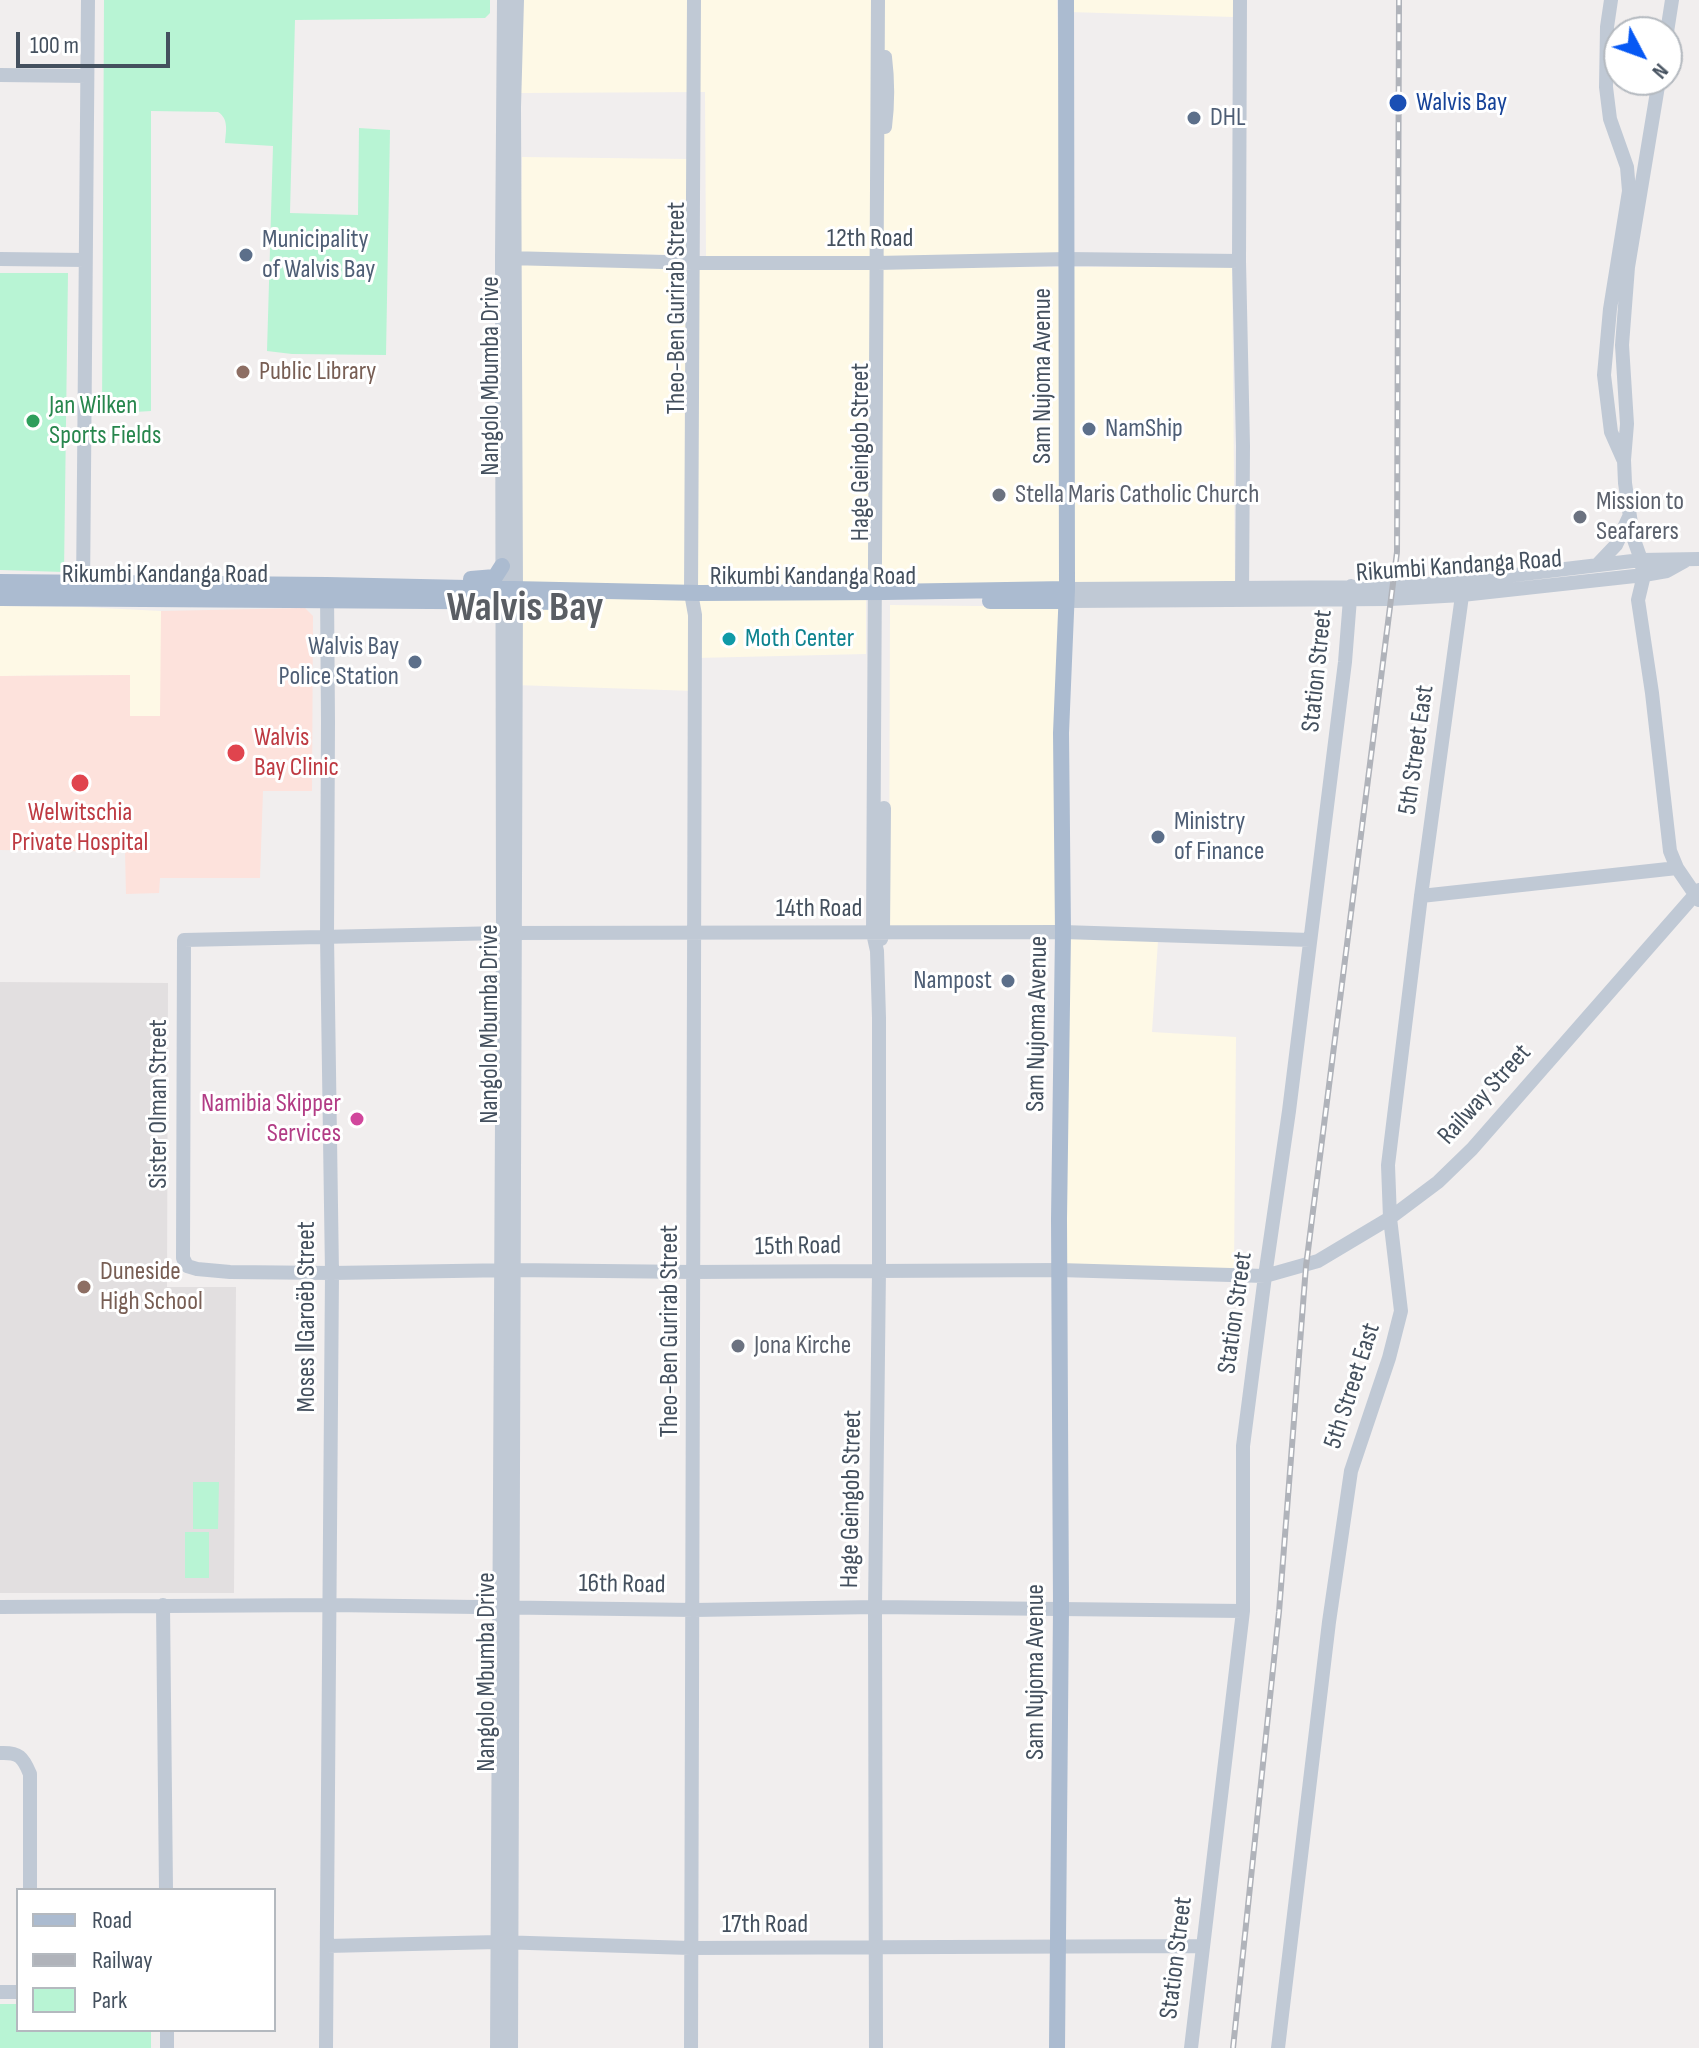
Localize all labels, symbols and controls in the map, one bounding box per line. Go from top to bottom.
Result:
scale bar [20,16,174,66]
north arrow [1603,16,1683,96]
text: 100 m [30,31,79,60]
text: N [1646,57,1674,84]
place label: Walvis Bay [1416,87,1507,119]
marker: Walvis Bay [1387,92,1409,114]
place label: DHL [1210,102,1246,134]
marker: DHL [1185,109,1203,127]
street label: Theo-Ben Gurirab Street [661,202,693,414]
street label: 12th Road [827,223,913,255]
place label: Municipality of Walvis Bay [262,224,375,286]
marker: Municipality of Walvis Bay [237,246,255,264]
street label: Nangolo Mbumba Drive [475,276,507,476]
street label: Sam Nujoma Avenue [1027,288,1059,464]
place label: Public Library [259,356,376,388]
marker: Public Library [234,363,252,381]
street label: Hage Geingob Street [845,363,877,541]
place label: Jan Wilken Sports Fields [49,390,161,452]
marker: Jan Wilken Sports Fields [24,412,42,430]
place label: NamShip [1105,413,1183,445]
marker: NamShip [1080,420,1098,438]
place label: Stella Maris Catholic Church [1015,479,1259,511]
marker: Stella Maris Catholic Church [990,486,1008,504]
place label: Mission to Seafarers [1596,486,1684,548]
marker: Mission to Seafarers [1571,508,1589,526]
street label: Rikumbi Kandanga Road [1355,544,1563,590]
street label: Rikumbi Kandanga Road [62,559,268,591]
street label: Rikumbi Kandanga Road [710,561,916,593]
district label: Walvis Bay [446,584,604,634]
street label: Station Street [1296,608,1340,734]
place label: Moth Center [745,623,854,655]
marker: Moth Center [720,630,738,648]
place label: Walvis Bay Police Station [279,631,399,692]
marker: Walvis Bay Police Station [406,653,424,671]
street label: 5th Street East [1392,683,1442,817]
place label: Walvis Bay Clinic [254,722,339,784]
marker: Walvis Bay Clinic [225,742,247,764]
marker: Welwitschia Private Hospital [69,772,91,794]
place label: Welwitschia Private Hospital [12,797,148,858]
place label: Ministry of Finance [1174,806,1264,868]
marker: Ministry of Finance [1149,828,1167,846]
street label: 14th Road [776,893,862,925]
street label: Nangolo Mbumba Drive [474,924,506,1124]
street label: Sam Nujoma Avenue [1021,936,1055,1112]
place label: Nampost [913,965,992,997]
marker: Nampost [999,972,1017,990]
street label: Sister Olman Street [143,1019,175,1189]
street label: Railway Street [1432,1038,1538,1152]
place label: Namibia Skipper Services [201,1088,341,1150]
marker: Namibia Skipper Services [348,1110,366,1128]
street label: Moses ǁGaroëb Street [291,1221,323,1413]
street label: Theo-Ben Gurirab Street [654,1225,686,1437]
street label: 15th Road [755,1231,841,1263]
street label: Station Street [1212,1250,1260,1376]
place label: Duneside High School [100,1256,203,1318]
marker: Duneside High School [75,1278,93,1296]
street label: 5th Street East [1318,1319,1388,1453]
place label: Jona Kirche [754,1330,851,1362]
marker: Jona Kirche [729,1337,747,1355]
street label: Hage Geingob Street [835,1410,869,1588]
street label: 16th Road [578,1569,666,1601]
street label: Nangolo Mbumba Drive [471,1572,503,1772]
street label: Sam Nujoma Avenue [1020,1584,1052,1760]
legend [16,1888,276,2032]
street label: Station Street [1154,1895,1200,2021]
text: Road [92,1906,132,1935]
street label: 17th Road [722,1909,808,1941]
text: Railway [92,1946,152,1975]
text: Park [92,1986,127,2015]

